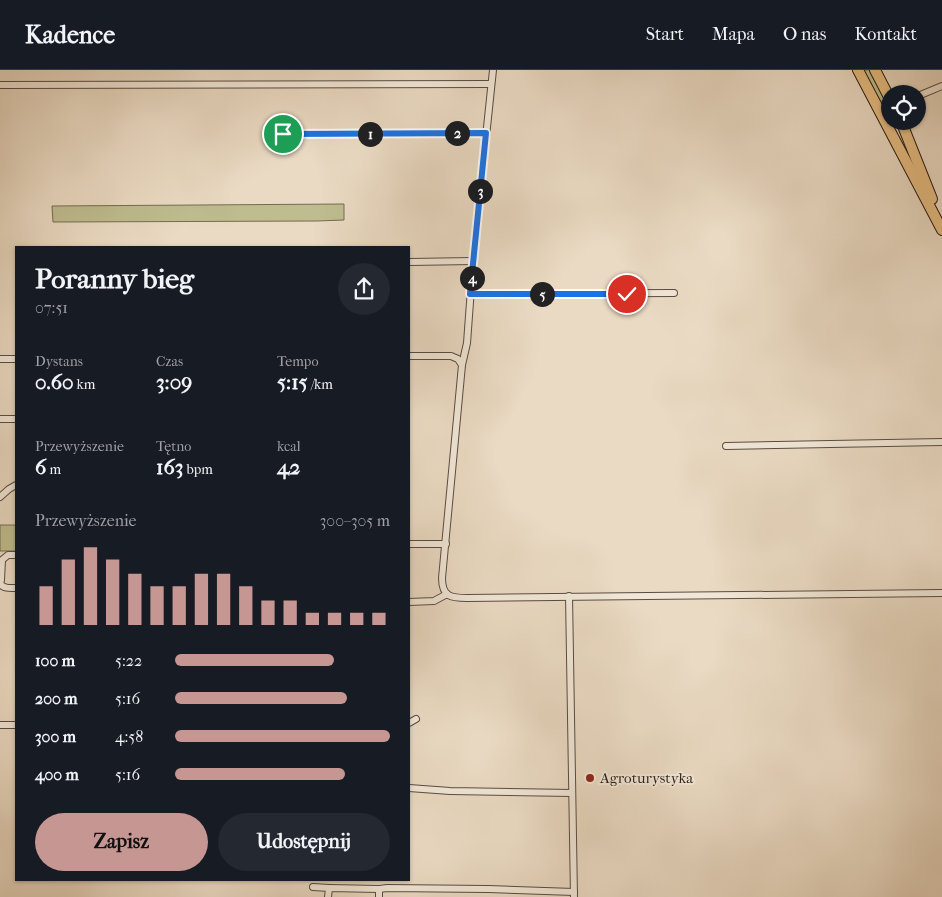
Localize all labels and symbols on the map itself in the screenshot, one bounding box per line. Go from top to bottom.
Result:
pin [262,113,304,155]
pin: 2 [444,120,470,146]
pin: 1 [358,122,382,146]
pin: 3 [468,178,492,204]
pin: 4 [460,266,484,290]
pin [606,273,648,315]
pin: 5 [530,282,554,306]
place label: Agroturystyka [599,769,694,787]
marker: Agroturystyka [584,772,596,784]

